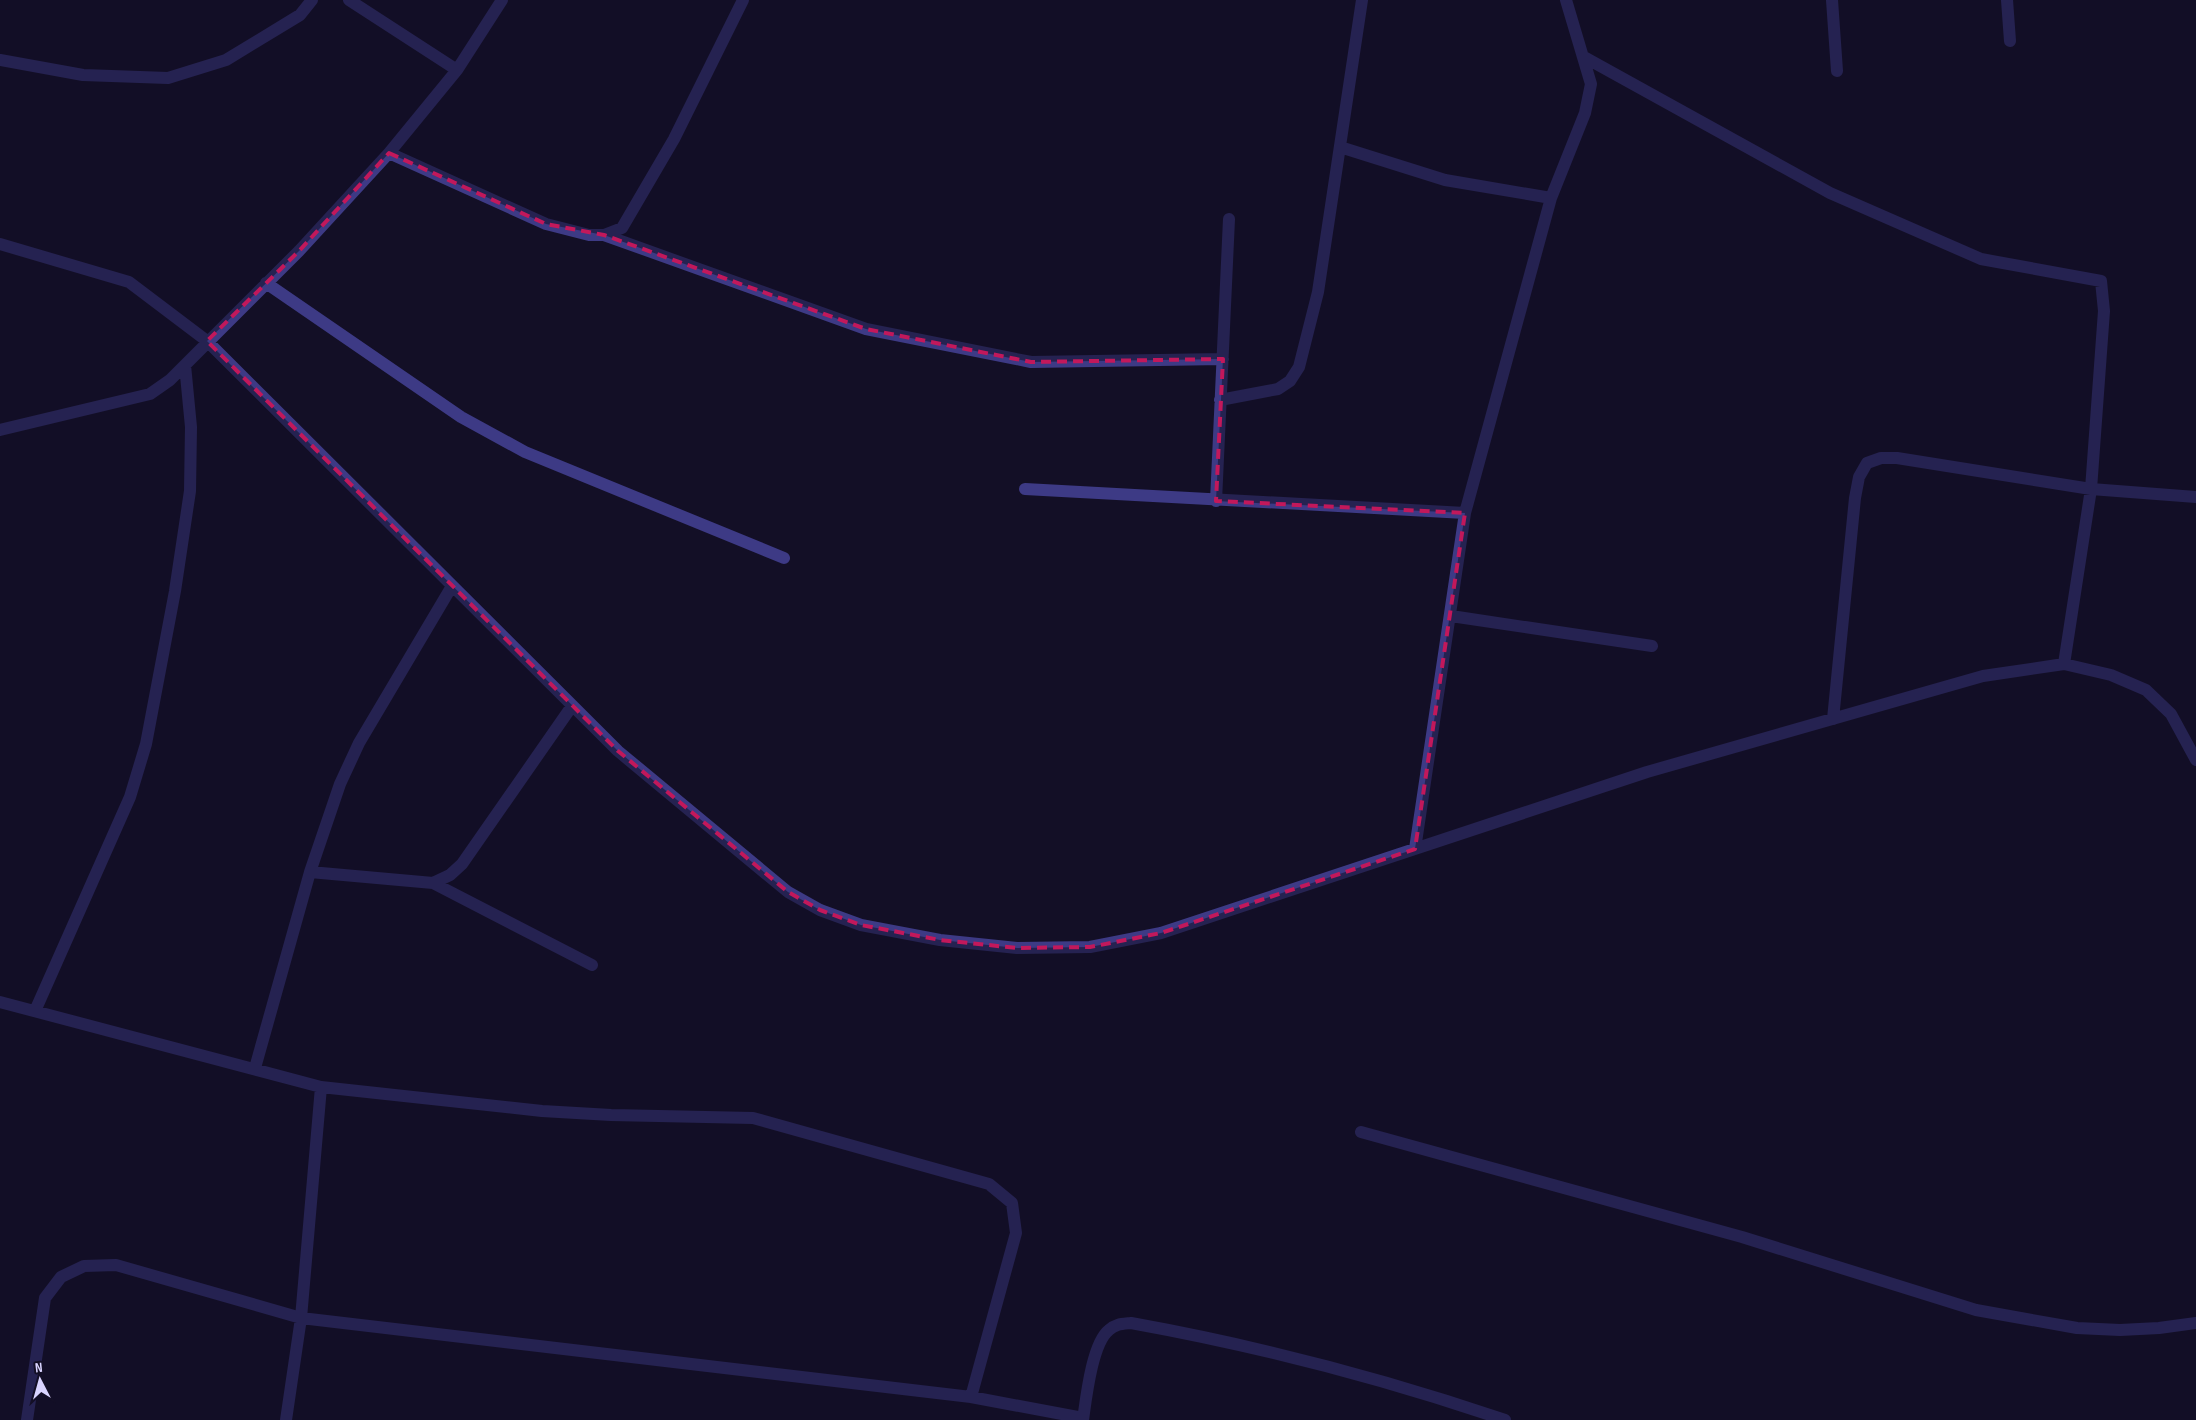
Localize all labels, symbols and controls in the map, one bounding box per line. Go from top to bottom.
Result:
north arrow [15,1355,65,1405]
text: N [34,1359,43,1376]

